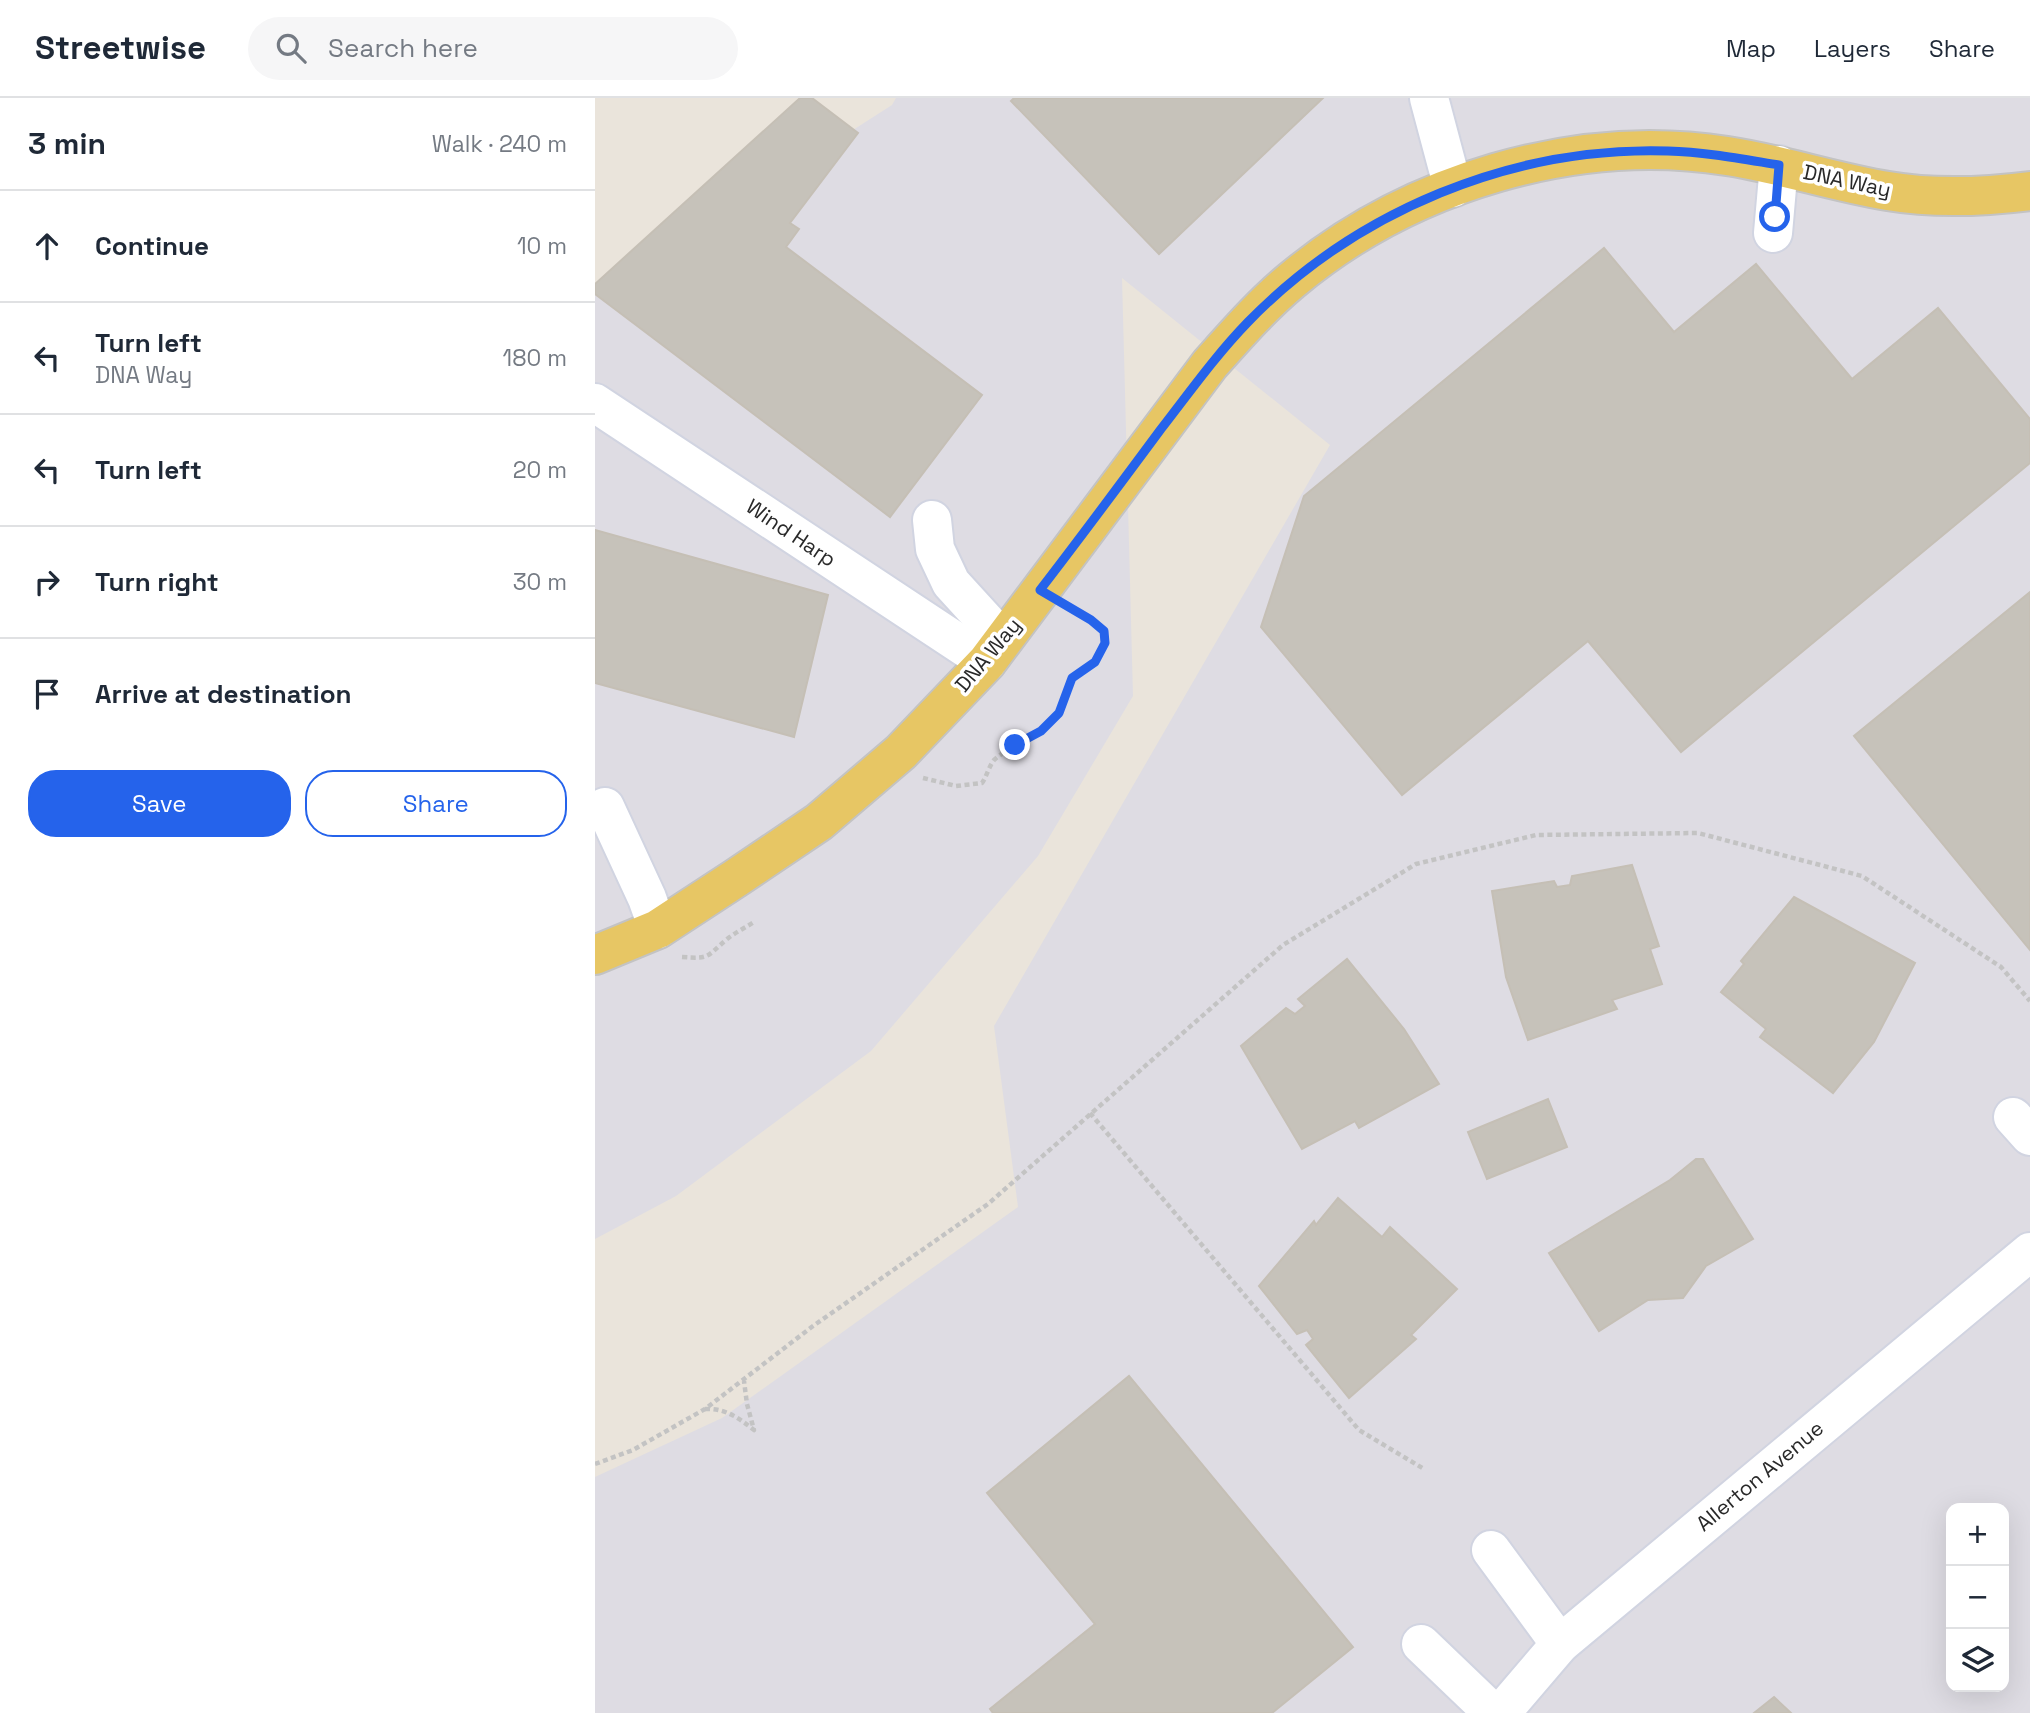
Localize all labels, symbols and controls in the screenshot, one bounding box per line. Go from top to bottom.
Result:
search box [248,17,738,80]
text: Streetwise [35,27,206,69]
icon: search [272,29,310,67]
text: Search here [328,31,478,65]
text: Map [1726,33,1776,64]
text: Layers [1814,33,1891,64]
text: Share [1929,33,1995,64]
text: 3 min [28,124,106,163]
text: Walk · 240 m [432,129,567,159]
street label: DNA Way [1801,158,1893,203]
route start [1759,201,1790,232]
icon: ahead [28,227,66,265]
text: Continue [95,229,209,263]
text: 10 m [517,231,567,261]
text: Turn left [95,326,202,360]
icon: left [28,339,66,377]
text: 180 m [503,343,567,373]
text: DNA Way [95,360,192,390]
icon: left [28,451,66,489]
text: Turn left [95,453,202,487]
text: 20 m [513,455,567,485]
street label: Wind Harp [741,493,841,572]
icon: right [28,563,66,601]
text: Turn right [95,565,219,599]
text: 30 m [513,567,567,597]
street label: DNA Way [949,612,1027,697]
icon: arrive [28,675,66,713]
text: Arrive at destination [95,677,352,711]
route end [999,729,1030,760]
button: Save [28,770,291,837]
button: Share [305,770,567,837]
street label: Allerton Avenue [1690,1414,1829,1537]
map controls [1946,1503,2009,1692]
button: + [1946,1503,2009,1566]
button: − [1946,1566,2009,1629]
button: layers [1946,1629,2009,1692]

